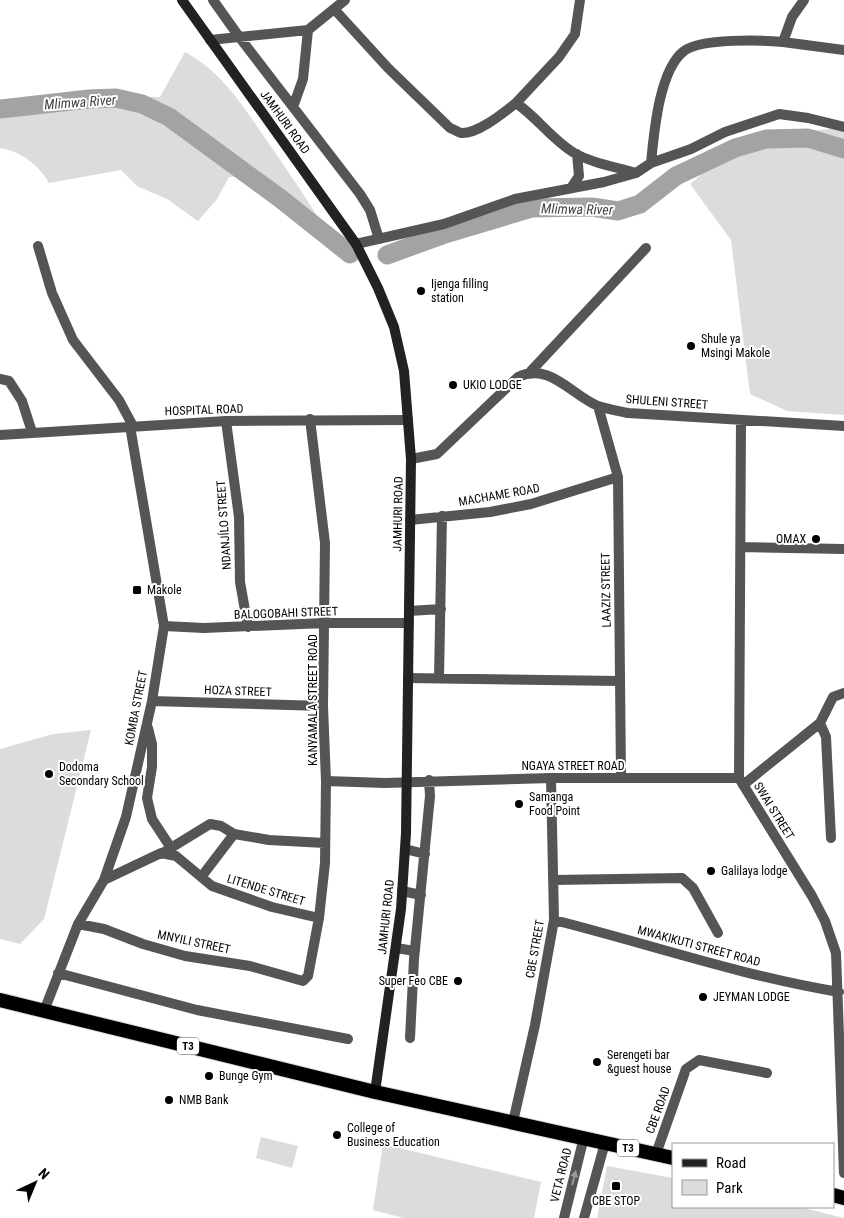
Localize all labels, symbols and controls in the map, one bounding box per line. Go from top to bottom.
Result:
street label: JAMHURI ROAD [257,87,313,157]
water label: Mlimwa River [44,91,117,112]
water label: Mlimwa River [541,200,614,218]
place label: Ijenga filling station [431,277,489,305]
marker: Ijenga filling station [415,285,427,297]
place label: Shule ya Msingi Makole [701,332,771,360]
marker: Shule ya Msingi Makole [685,340,697,352]
place label: UKIO LODGE [463,378,522,392]
marker: UKIO LODGE [447,379,459,391]
street label: SHULENI STREET [625,392,709,412]
street label: HOSPITAL ROAD [164,402,244,418]
street label: JAMHURI ROAD [390,476,406,552]
street label: NDANJÍLO STREET [213,480,234,570]
street label: MACHAME ROAD [457,481,541,509]
place label: OMAX [776,532,806,546]
marker: OMAX [810,533,822,545]
street label: LAAZIZ STREET [598,552,614,628]
place label: Makole [147,583,182,597]
marker: Makole [131,584,143,596]
street label: BALOGOBAHI STREET [234,604,338,622]
street label: KANYAMALA STREET ROAD [306,634,320,766]
street label: KOMBA STREET [122,669,150,747]
street label: HOZA STREET [204,683,272,699]
street label: NGAYA STREET ROAD [521,759,625,773]
place label: Dodoma Secondary School [59,760,144,788]
marker: Dodoma Secondary School [43,768,55,780]
street label: SWAI STREET [751,780,797,842]
place label: Samanga Food Point [529,790,581,818]
marker: Samanga Food Point [513,798,525,810]
place label: Galilaya lodge [721,864,788,878]
marker: Galilaya lodge [705,865,717,877]
street label: LITENDE STREET [225,871,307,909]
street label: JAMHURI ROAD [375,879,397,955]
street label: CBE STREET [523,919,547,979]
street label: MWAKIKUTI STREET ROAD [636,923,762,969]
street label: MNYILI STREET [156,927,232,957]
place label: Super Feo CBE [379,974,448,988]
marker: Super Feo CBE [452,975,464,987]
place label: JEYMAN LODGE [713,990,790,1004]
marker: JEYMAN LODGE [697,991,709,1003]
road number: T3 [177,1038,199,1054]
place label: Serengeti bar &guest house [607,1048,672,1076]
marker: Serengeti bar &guest house [591,1056,603,1068]
place label: Bunge Gym [219,1069,273,1083]
marker: Bunge Gym [203,1070,215,1082]
street label: CBE ROAD [643,1084,673,1136]
place label: NMB Bank [179,1093,229,1107]
marker: NMB Bank [163,1094,175,1106]
place label: College of Business Education [347,1121,440,1149]
marker: College of Business Education [331,1129,343,1141]
road number: T3 [617,1140,639,1156]
legend [672,1143,834,1208]
street label: VETA ROAD [547,1146,575,1204]
text: Road [716,1154,746,1172]
north arrow [10,1158,60,1208]
text: N [35,1165,53,1182]
one-way arrow [570,1170,578,1185]
text: Park [716,1179,743,1197]
marker: CBE STOP [610,1180,622,1192]
place label: CBE STOP [592,1194,640,1208]

